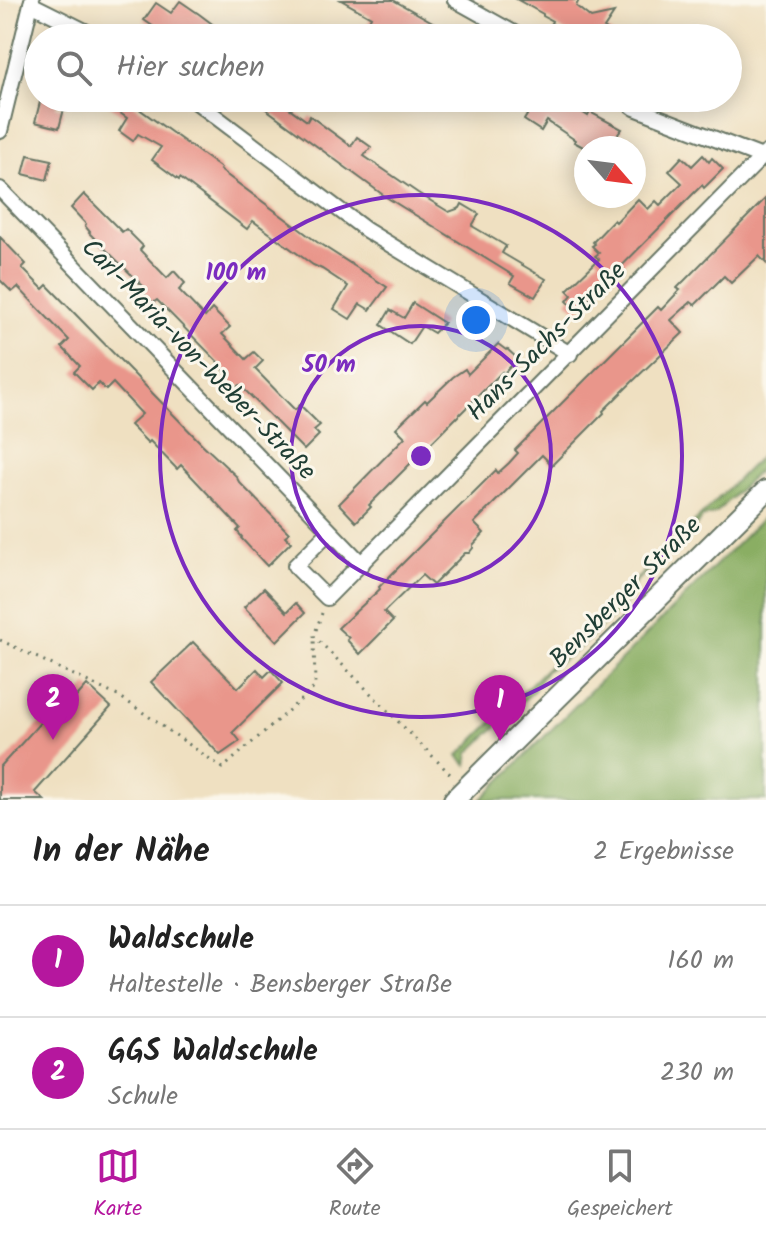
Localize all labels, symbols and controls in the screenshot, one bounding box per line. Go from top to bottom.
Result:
search box [24,24,742,112]
text: Hier suchen [116,44,265,92]
icon: search [52,46,96,90]
north arrow [574,136,646,208]
street label: Carl-Maria-von-Weber-Straße [70,229,326,491]
street label: Hans-Sachs-Straße [457,252,637,432]
text: 100 m [206,254,266,293]
your location [456,300,496,340]
text: 50 m [301,346,356,385]
centre of rings [407,442,435,470]
street label: Bensberger Straße [540,507,712,679]
pin: 2 [27,674,79,740]
pin: 1 [474,675,526,741]
text: In der Nähe [32,825,210,879]
text: 2 Ergebnisse [593,831,734,873]
text: Waldschule [108,916,254,964]
text: 1 [54,940,62,982]
text: 160 m [667,940,734,982]
text: Haltestelle · Bensberger Straße [108,964,452,1006]
text: GGS Waldschule [108,1028,318,1076]
text: 2 [50,1052,66,1094]
text: 230 m [660,1052,734,1094]
text: Schule [108,1076,178,1118]
tab: Karte [93,1144,142,1227]
tab: Route [329,1144,381,1227]
tab: Gespeichert [567,1144,673,1227]

